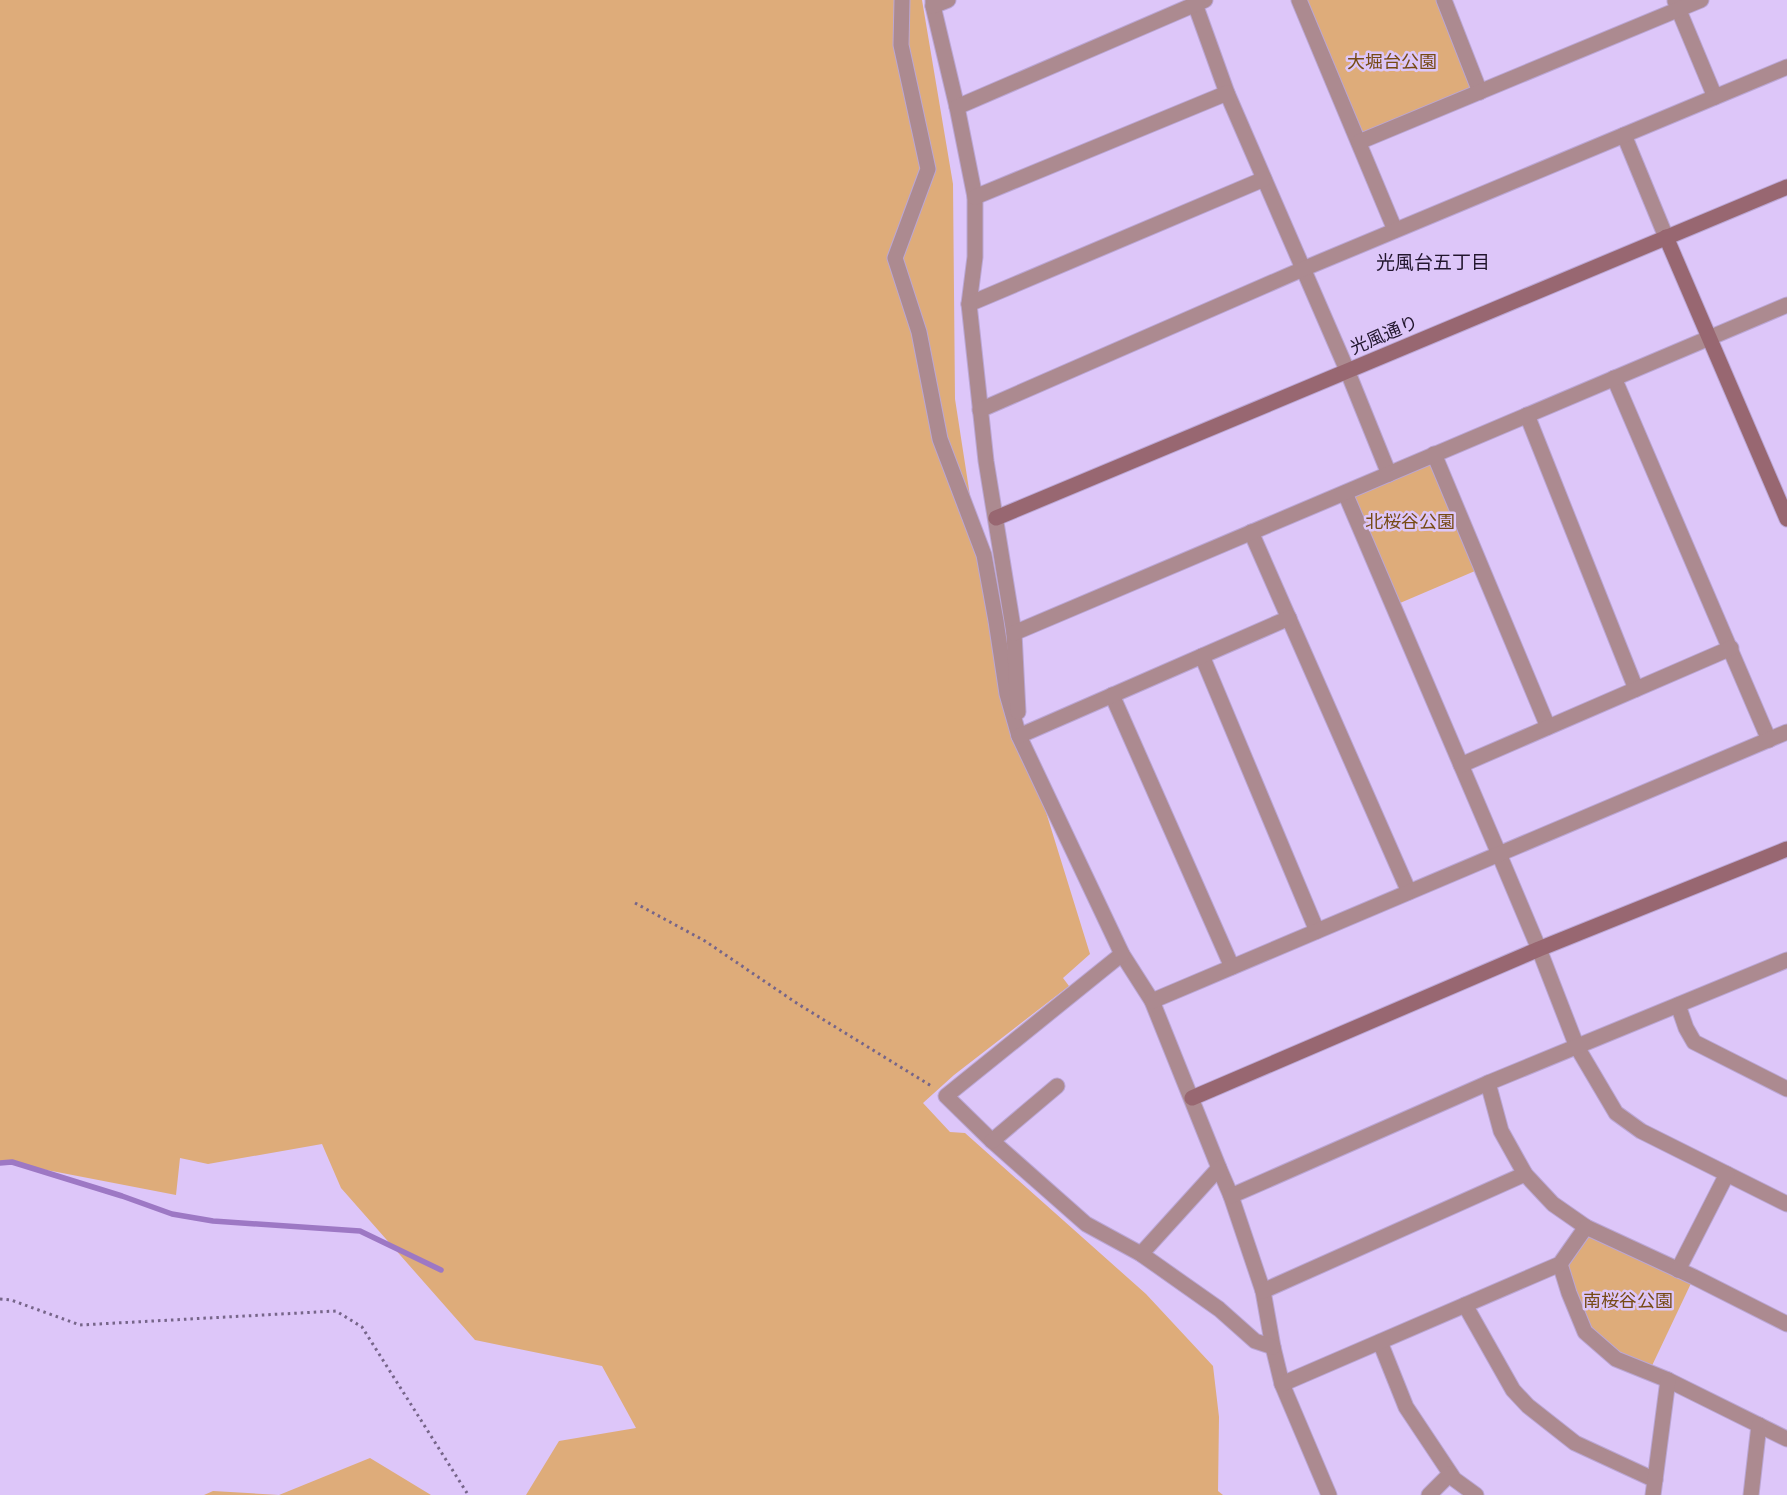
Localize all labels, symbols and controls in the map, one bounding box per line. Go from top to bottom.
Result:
park label: 大堀台公園 [1347,48,1437,75]
district label: 光風台五丁目 [1376,247,1490,276]
street label: 光風通り [1345,308,1422,361]
park label: 北桜谷公園 [1365,508,1455,535]
park label: 南桜谷公園 [1583,1287,1673,1314]

